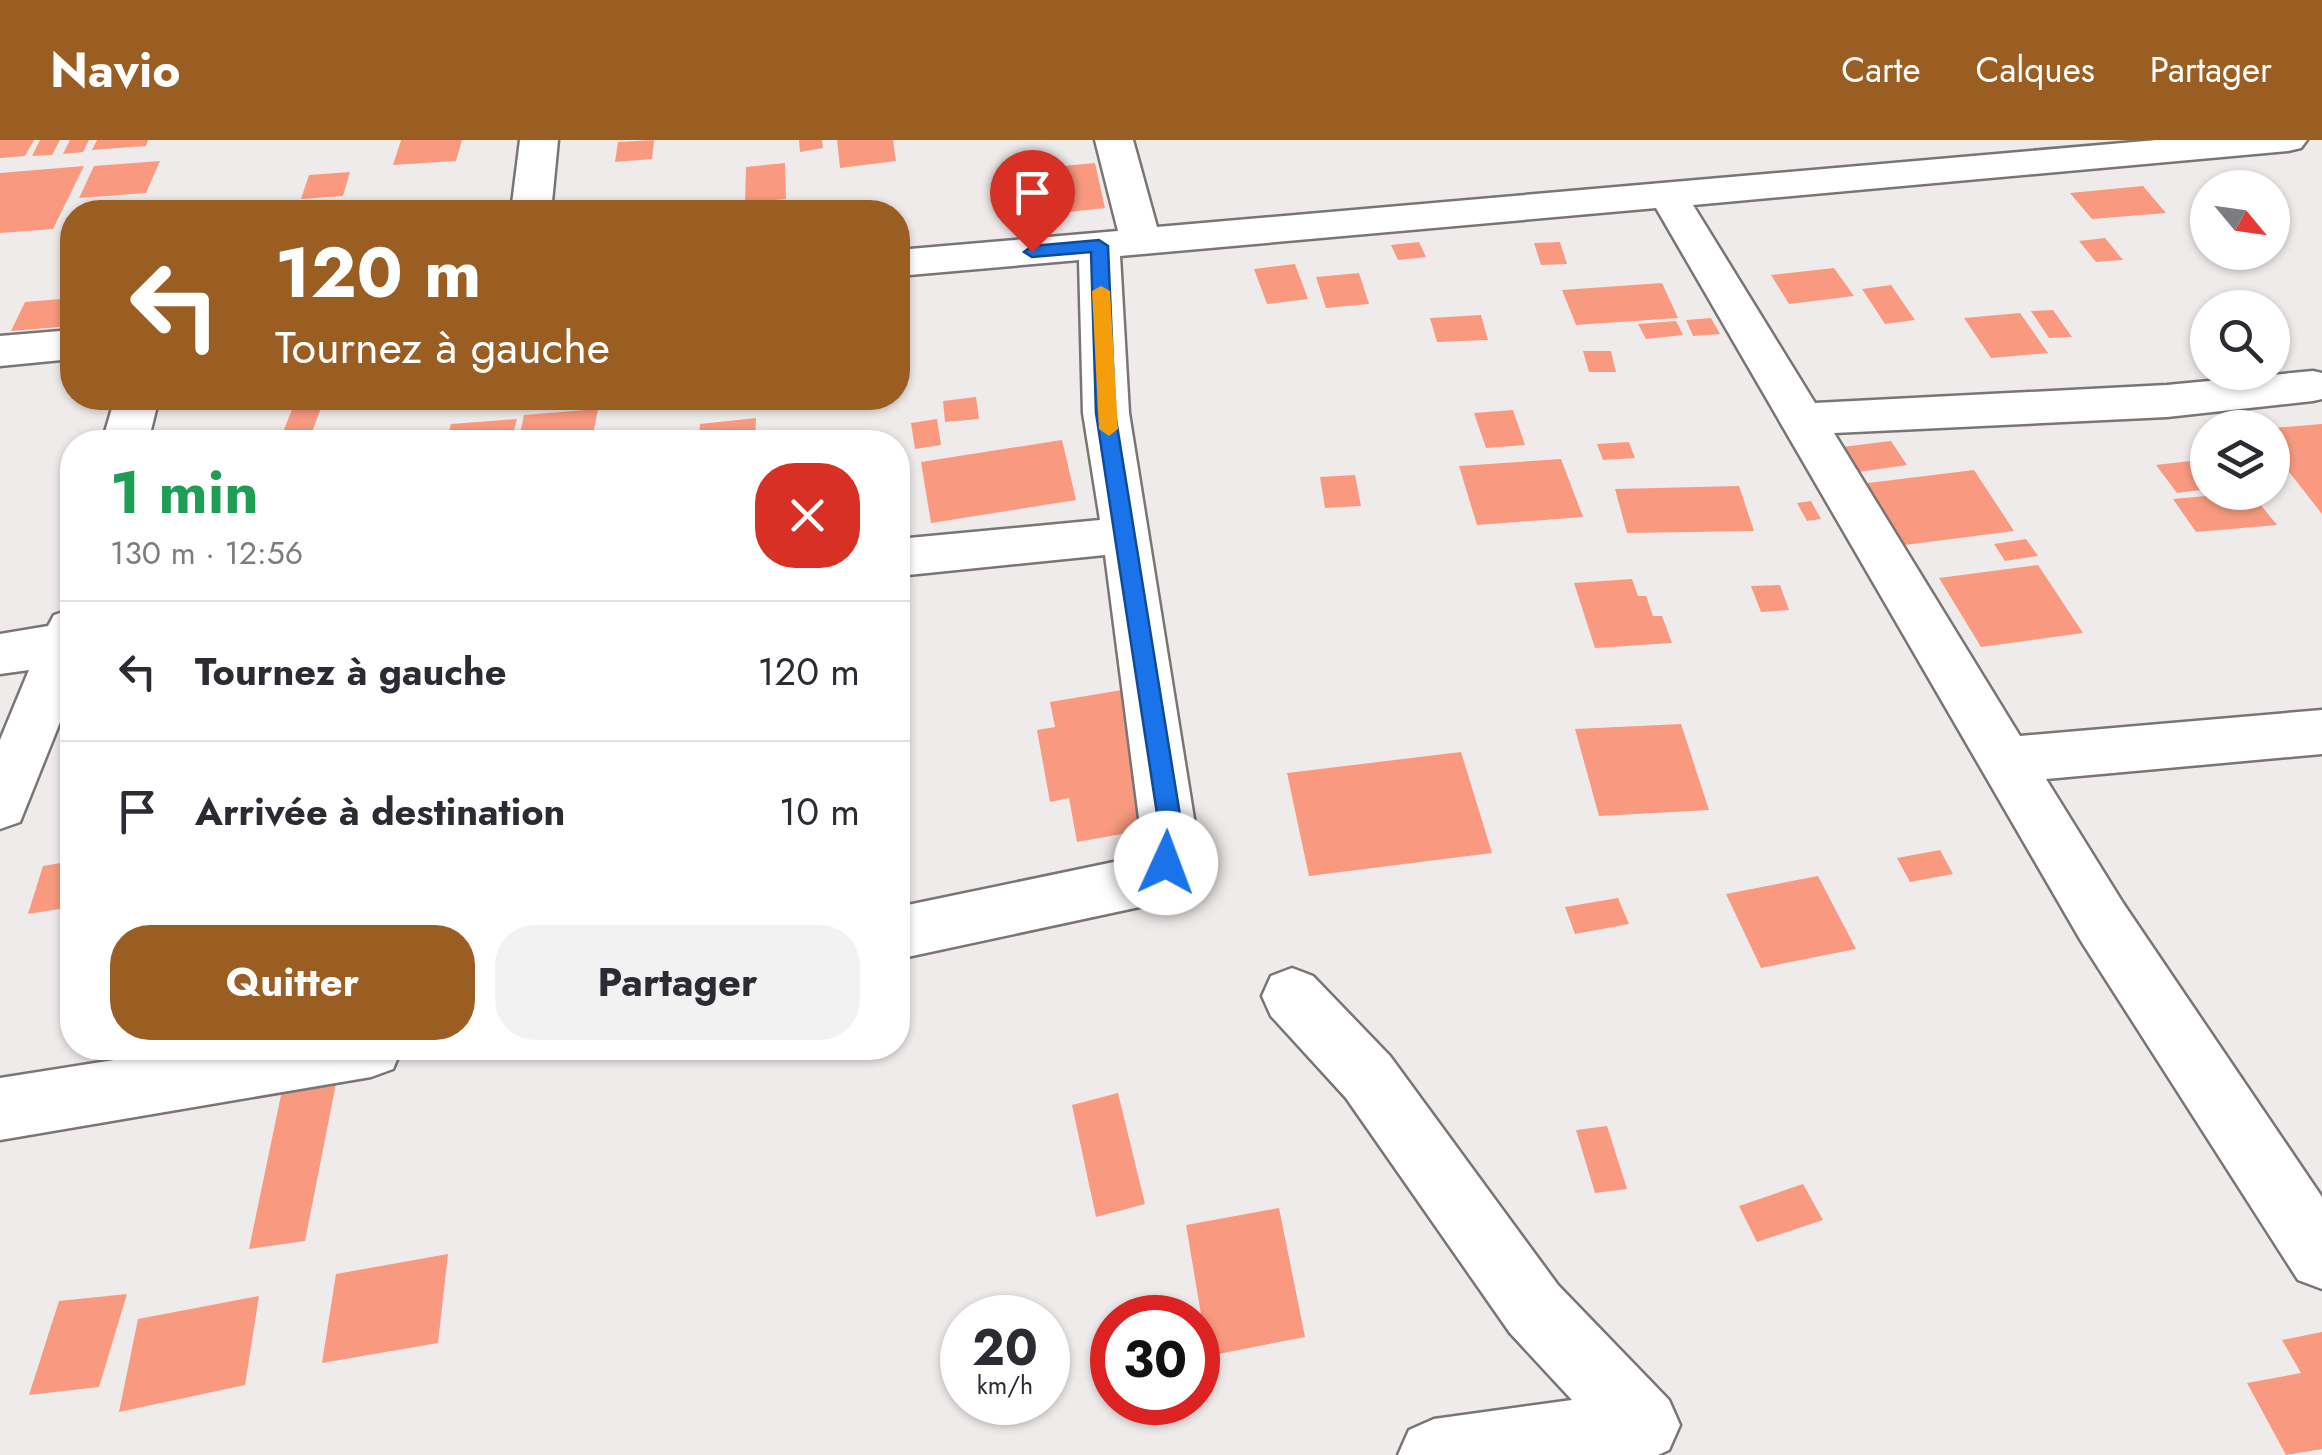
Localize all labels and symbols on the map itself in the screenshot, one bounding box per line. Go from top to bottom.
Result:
pin [990,150,1075,253]
north arrow [2190,170,2290,270]
position arrow [1114,811,1218,915]
speed limit sign: 30 [1090,1295,1220,1425]

